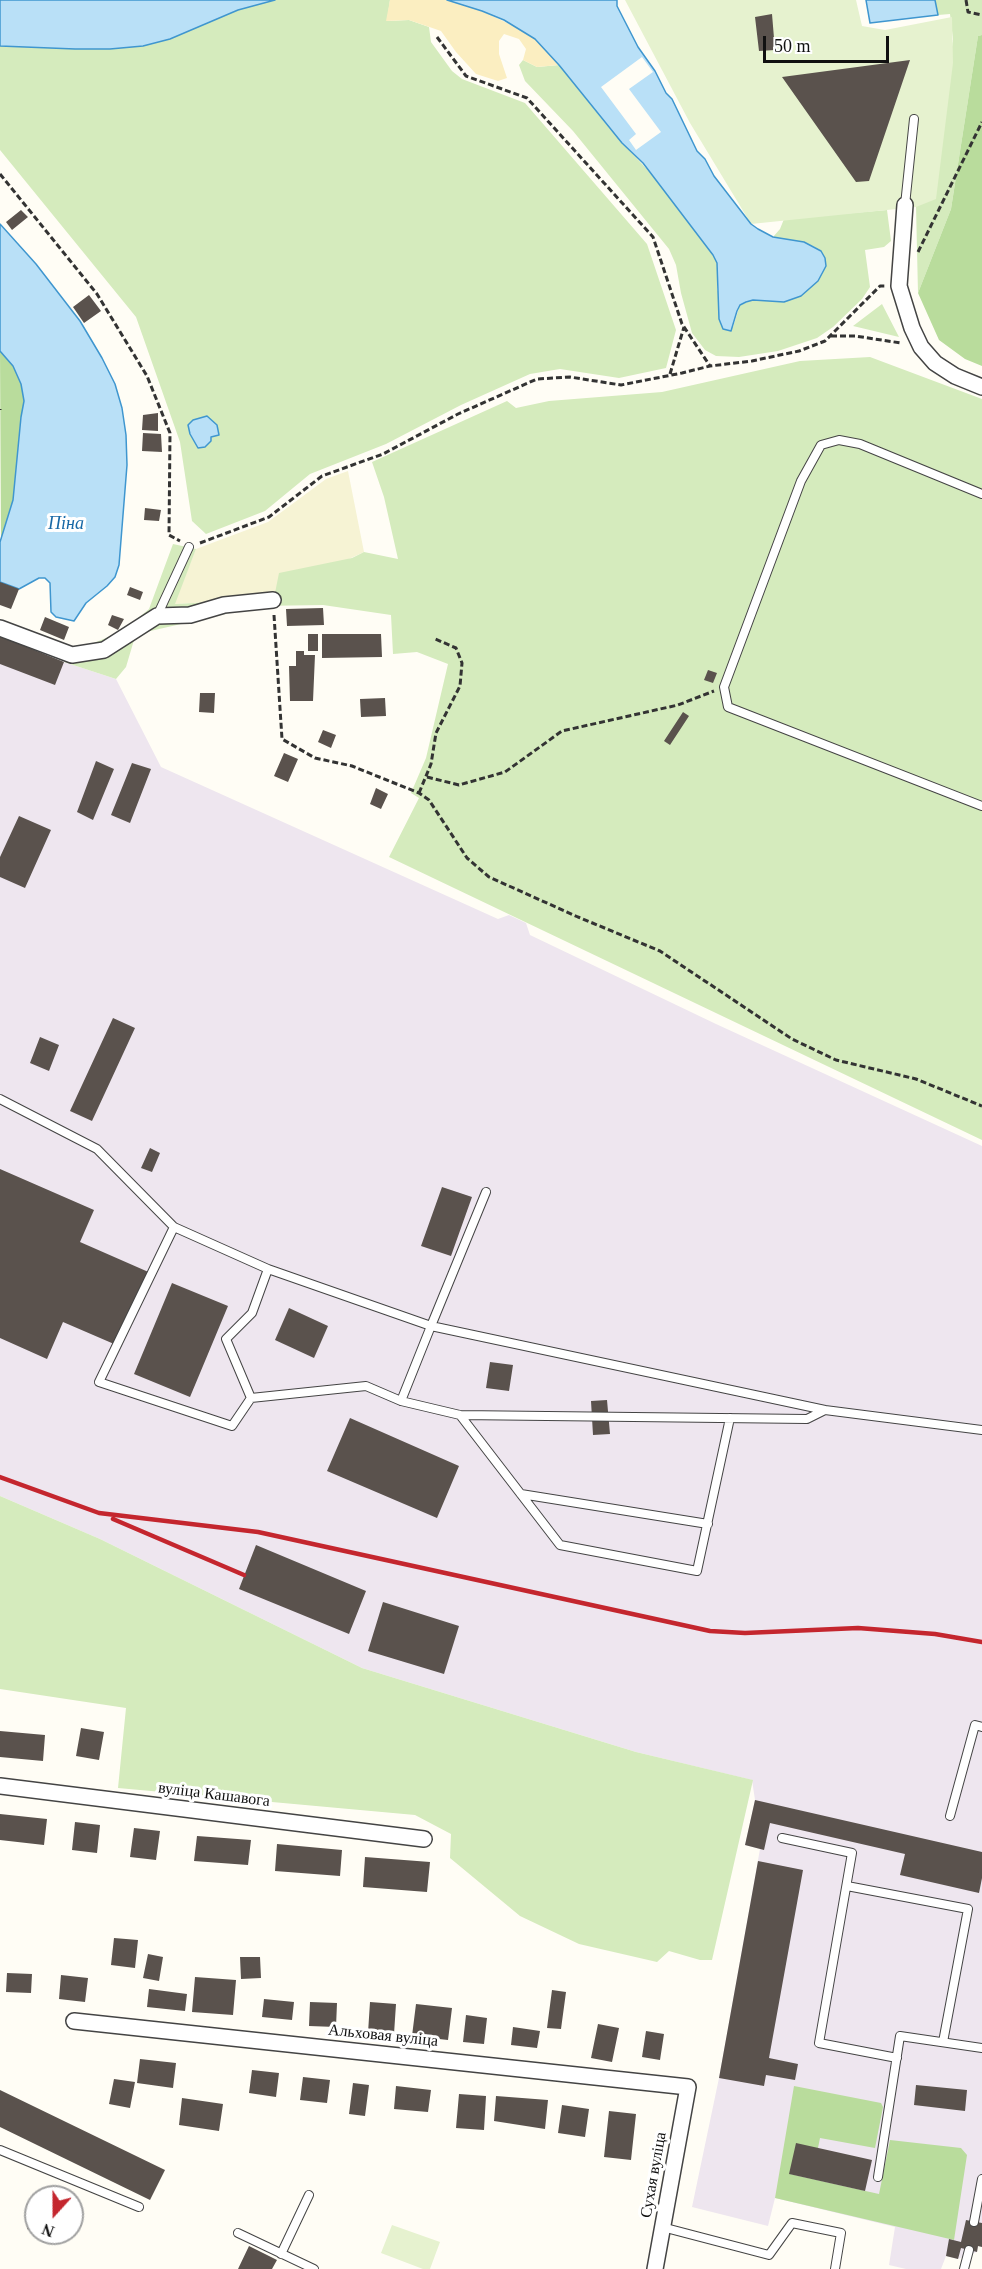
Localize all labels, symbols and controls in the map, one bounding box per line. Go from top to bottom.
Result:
scale bar [766,24,892,62]
text: 50 m [774,36,811,56]
water label: Піна [48,513,84,535]
street label: вуліца Кашавога [157,1779,271,1811]
street label: Альховая вуліца [327,2021,439,2051]
street label: Сухая вуліца [637,2131,671,2219]
north arrow [24,2185,84,2245]
text: N [40,2220,57,2240]

